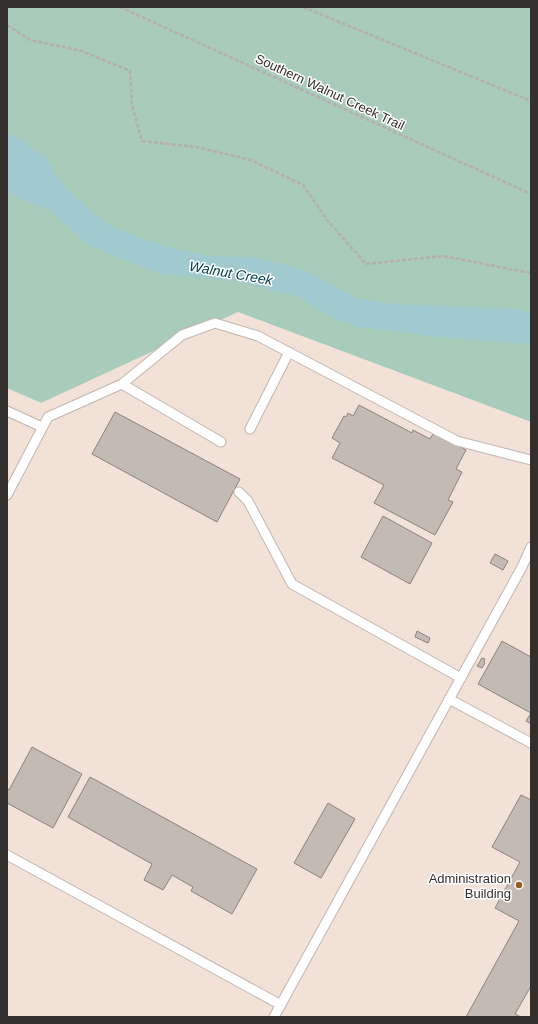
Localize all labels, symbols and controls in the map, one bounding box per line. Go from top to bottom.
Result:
street label: Southern Walnut Creek Trail [253,51,407,133]
water label: Walnut Creek [188,258,275,288]
place label: Administration Building [429,871,511,901]
marker: Administration Building [514,880,524,890]

